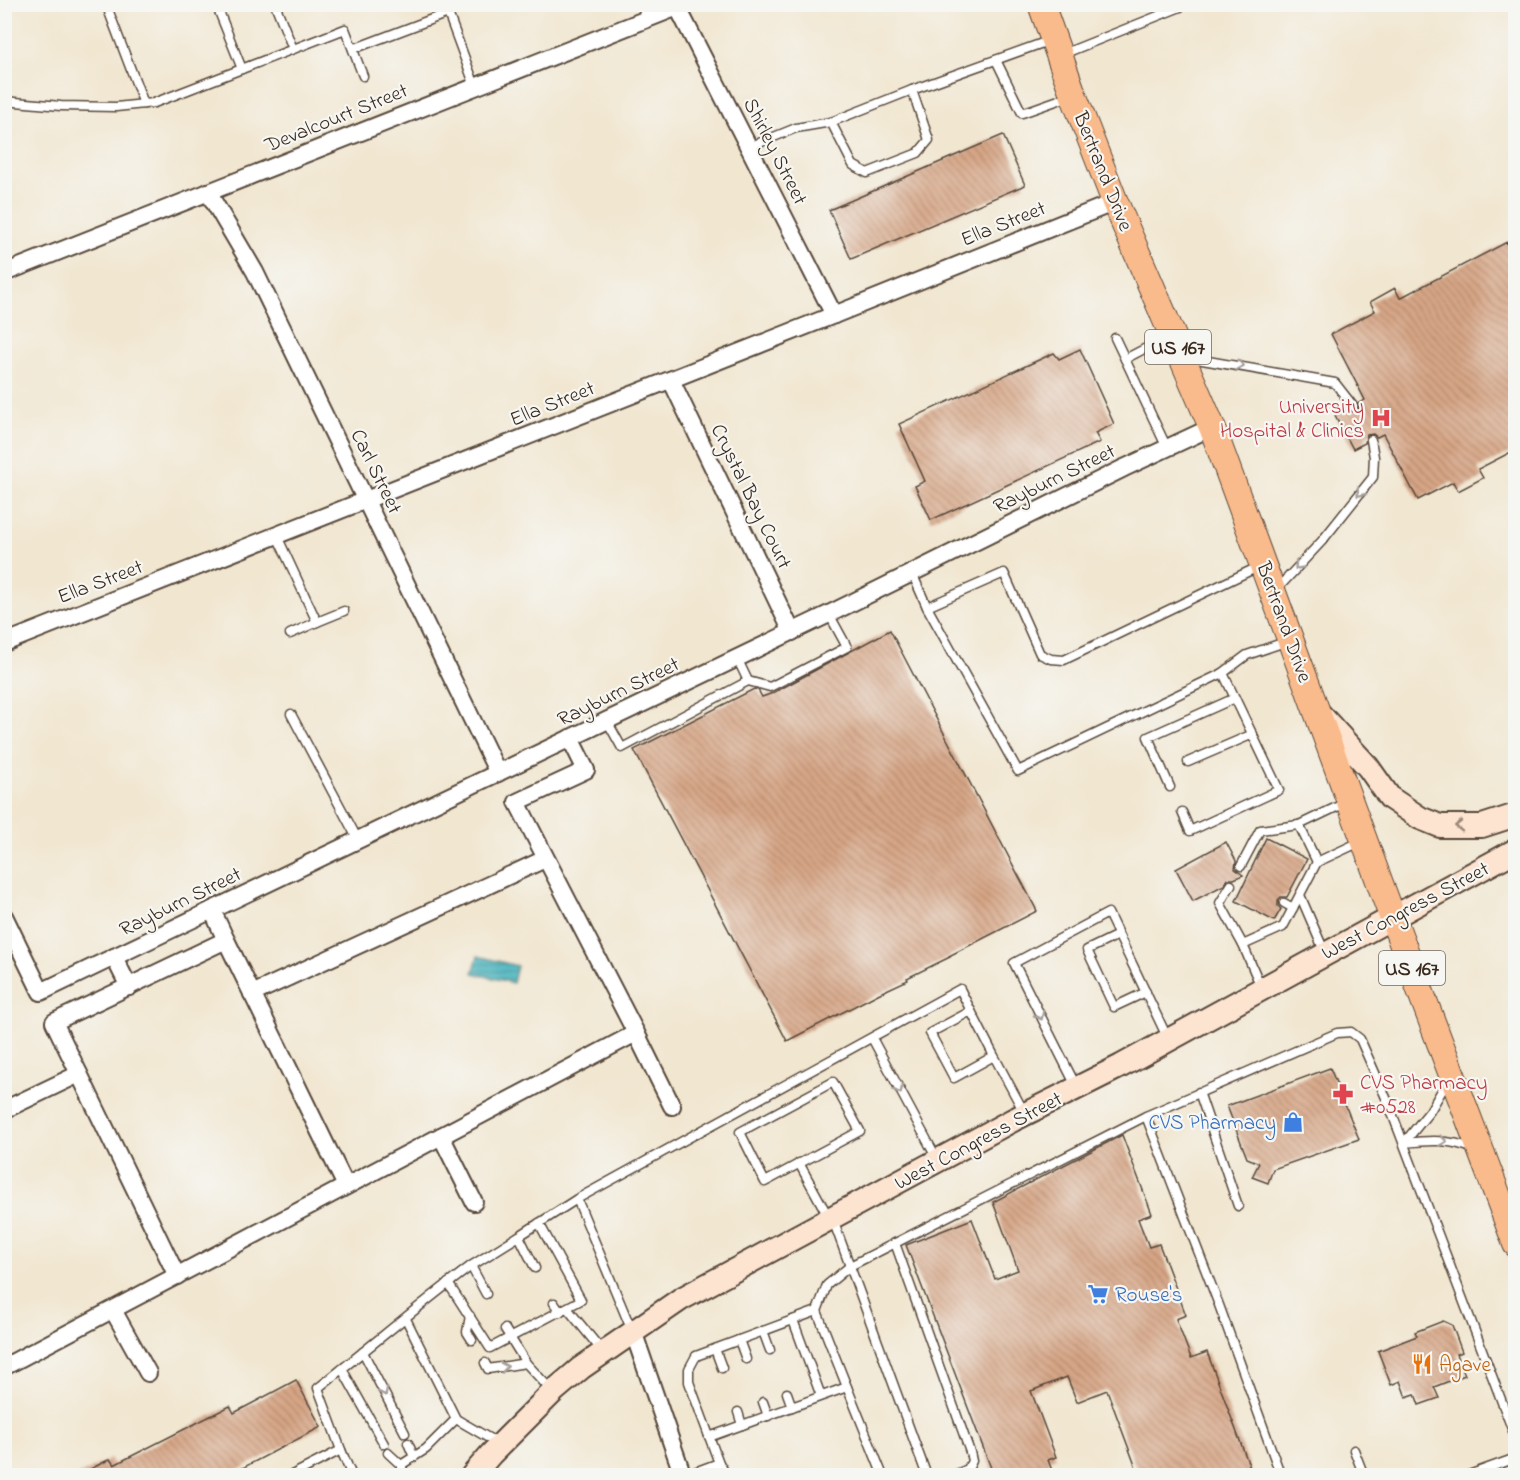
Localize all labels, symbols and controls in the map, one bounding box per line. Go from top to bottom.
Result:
street label: Devalcourt Street [260,77,413,162]
street label: Shirley Street [733,93,814,212]
street label: Bertrand Drive [1064,107,1140,236]
street label: Ella Street [957,194,1051,255]
road number: US 167 [1145,330,1211,364]
one-way arrow [1235,359,1244,371]
street label: Ella Street [506,374,600,435]
place label: University Hospital & Clinics [1220,393,1364,447]
hospital icon: University Hospital & Clinics [1369,406,1393,430]
street label: Crystal Bay Court [700,419,798,575]
street label: Carl Street [342,424,409,519]
street label: Rayburn Street [989,437,1122,524]
one-way arrow [1356,487,1367,498]
street label: Ella Street [54,553,148,613]
street label: Bertrand Drive [1247,557,1319,688]
one-way arrow [1294,560,1305,570]
street label: Rayburn Street [553,650,686,737]
one-way arrow [1454,820,1463,832]
street label: West Congress Street [1317,855,1496,971]
street label: Rayburn Street [115,860,248,947]
road number: US 167 [1379,951,1445,985]
one-way arrow [1032,1010,1044,1021]
place label: CVS Pharmacy #0528 [1360,1069,1488,1123]
pharmacy icon: CVS Pharmacy #0528 [1331,1082,1355,1106]
one-way arrow [892,1083,903,1094]
street label: West Congress Street [890,1085,1069,1201]
place label: CVS Pharmacy [1149,1109,1276,1141]
shop icon: CVS Pharmacy [1281,1110,1305,1134]
one-way arrow [1438,1134,1448,1147]
place label: Rouse's [1115,1281,1182,1311]
supermarket icon: Rouse's [1086,1282,1110,1306]
place label: Agave [1439,1351,1491,1383]
restaurant icon: Agave [1410,1352,1434,1376]
one-way arrow [498,1361,508,1374]
one-way arrow [377,1386,388,1397]

